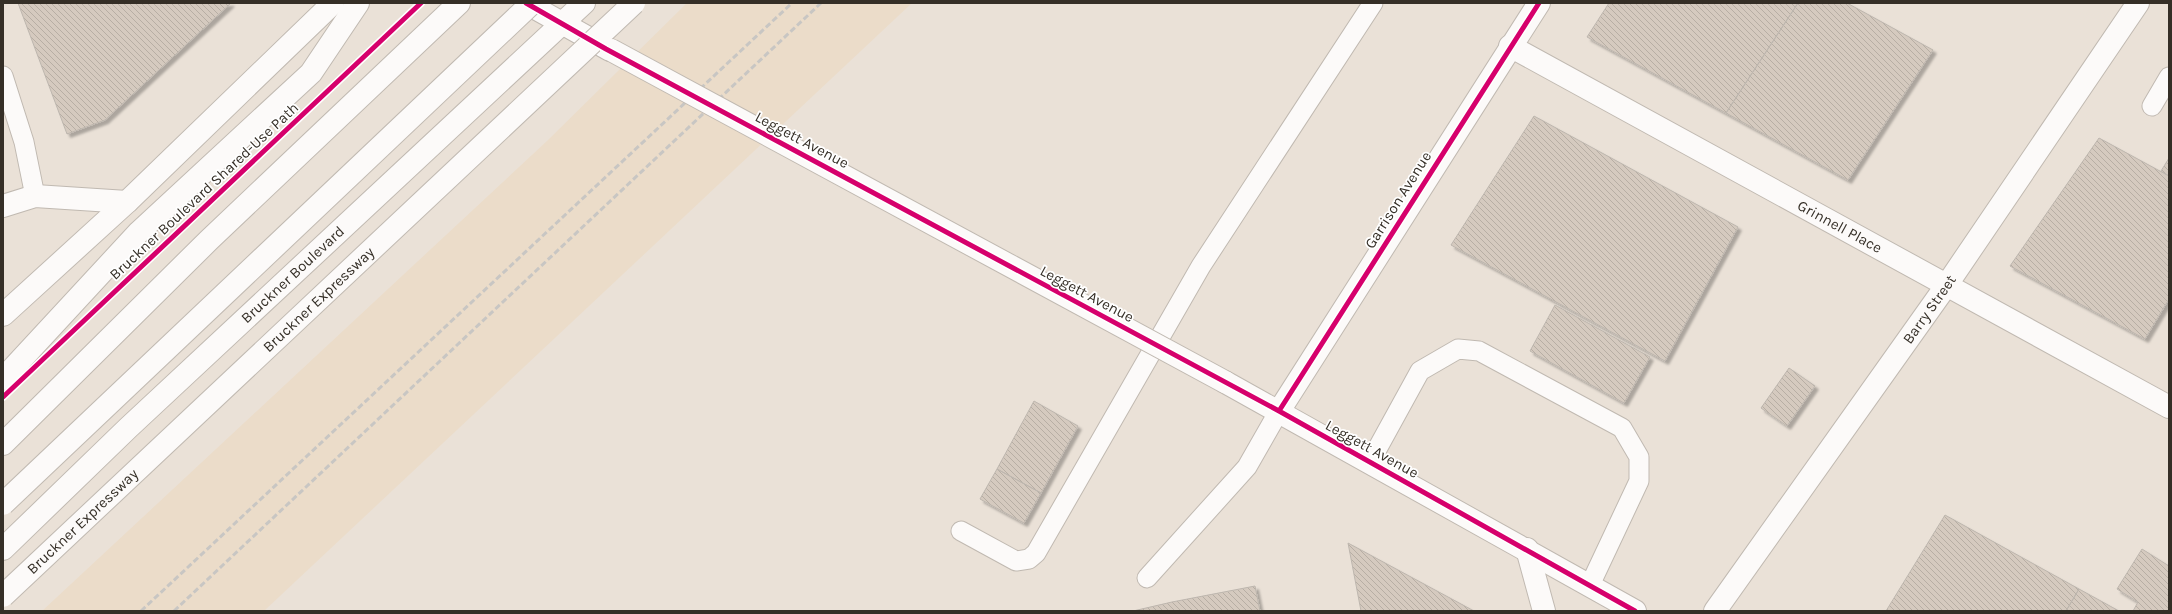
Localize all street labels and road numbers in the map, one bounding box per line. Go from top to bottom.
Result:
street label: Bruckner Boulevard Shared-Use Path [106,99,302,283]
street label: Leggett Avenue [752,108,852,172]
street label: Garrison Avenue [1361,148,1435,252]
street label: Grinnell Place [1794,196,1885,257]
street label: Bruckner Boulevard [238,223,348,327]
street label: Bruckner Expressway [259,243,378,356]
street label: Leggett Avenue [1037,262,1137,326]
street label: Barry Street [1899,271,1960,347]
street label: Leggett Avenue [1322,416,1422,482]
street label: Bruckner Expressway [23,465,142,578]

